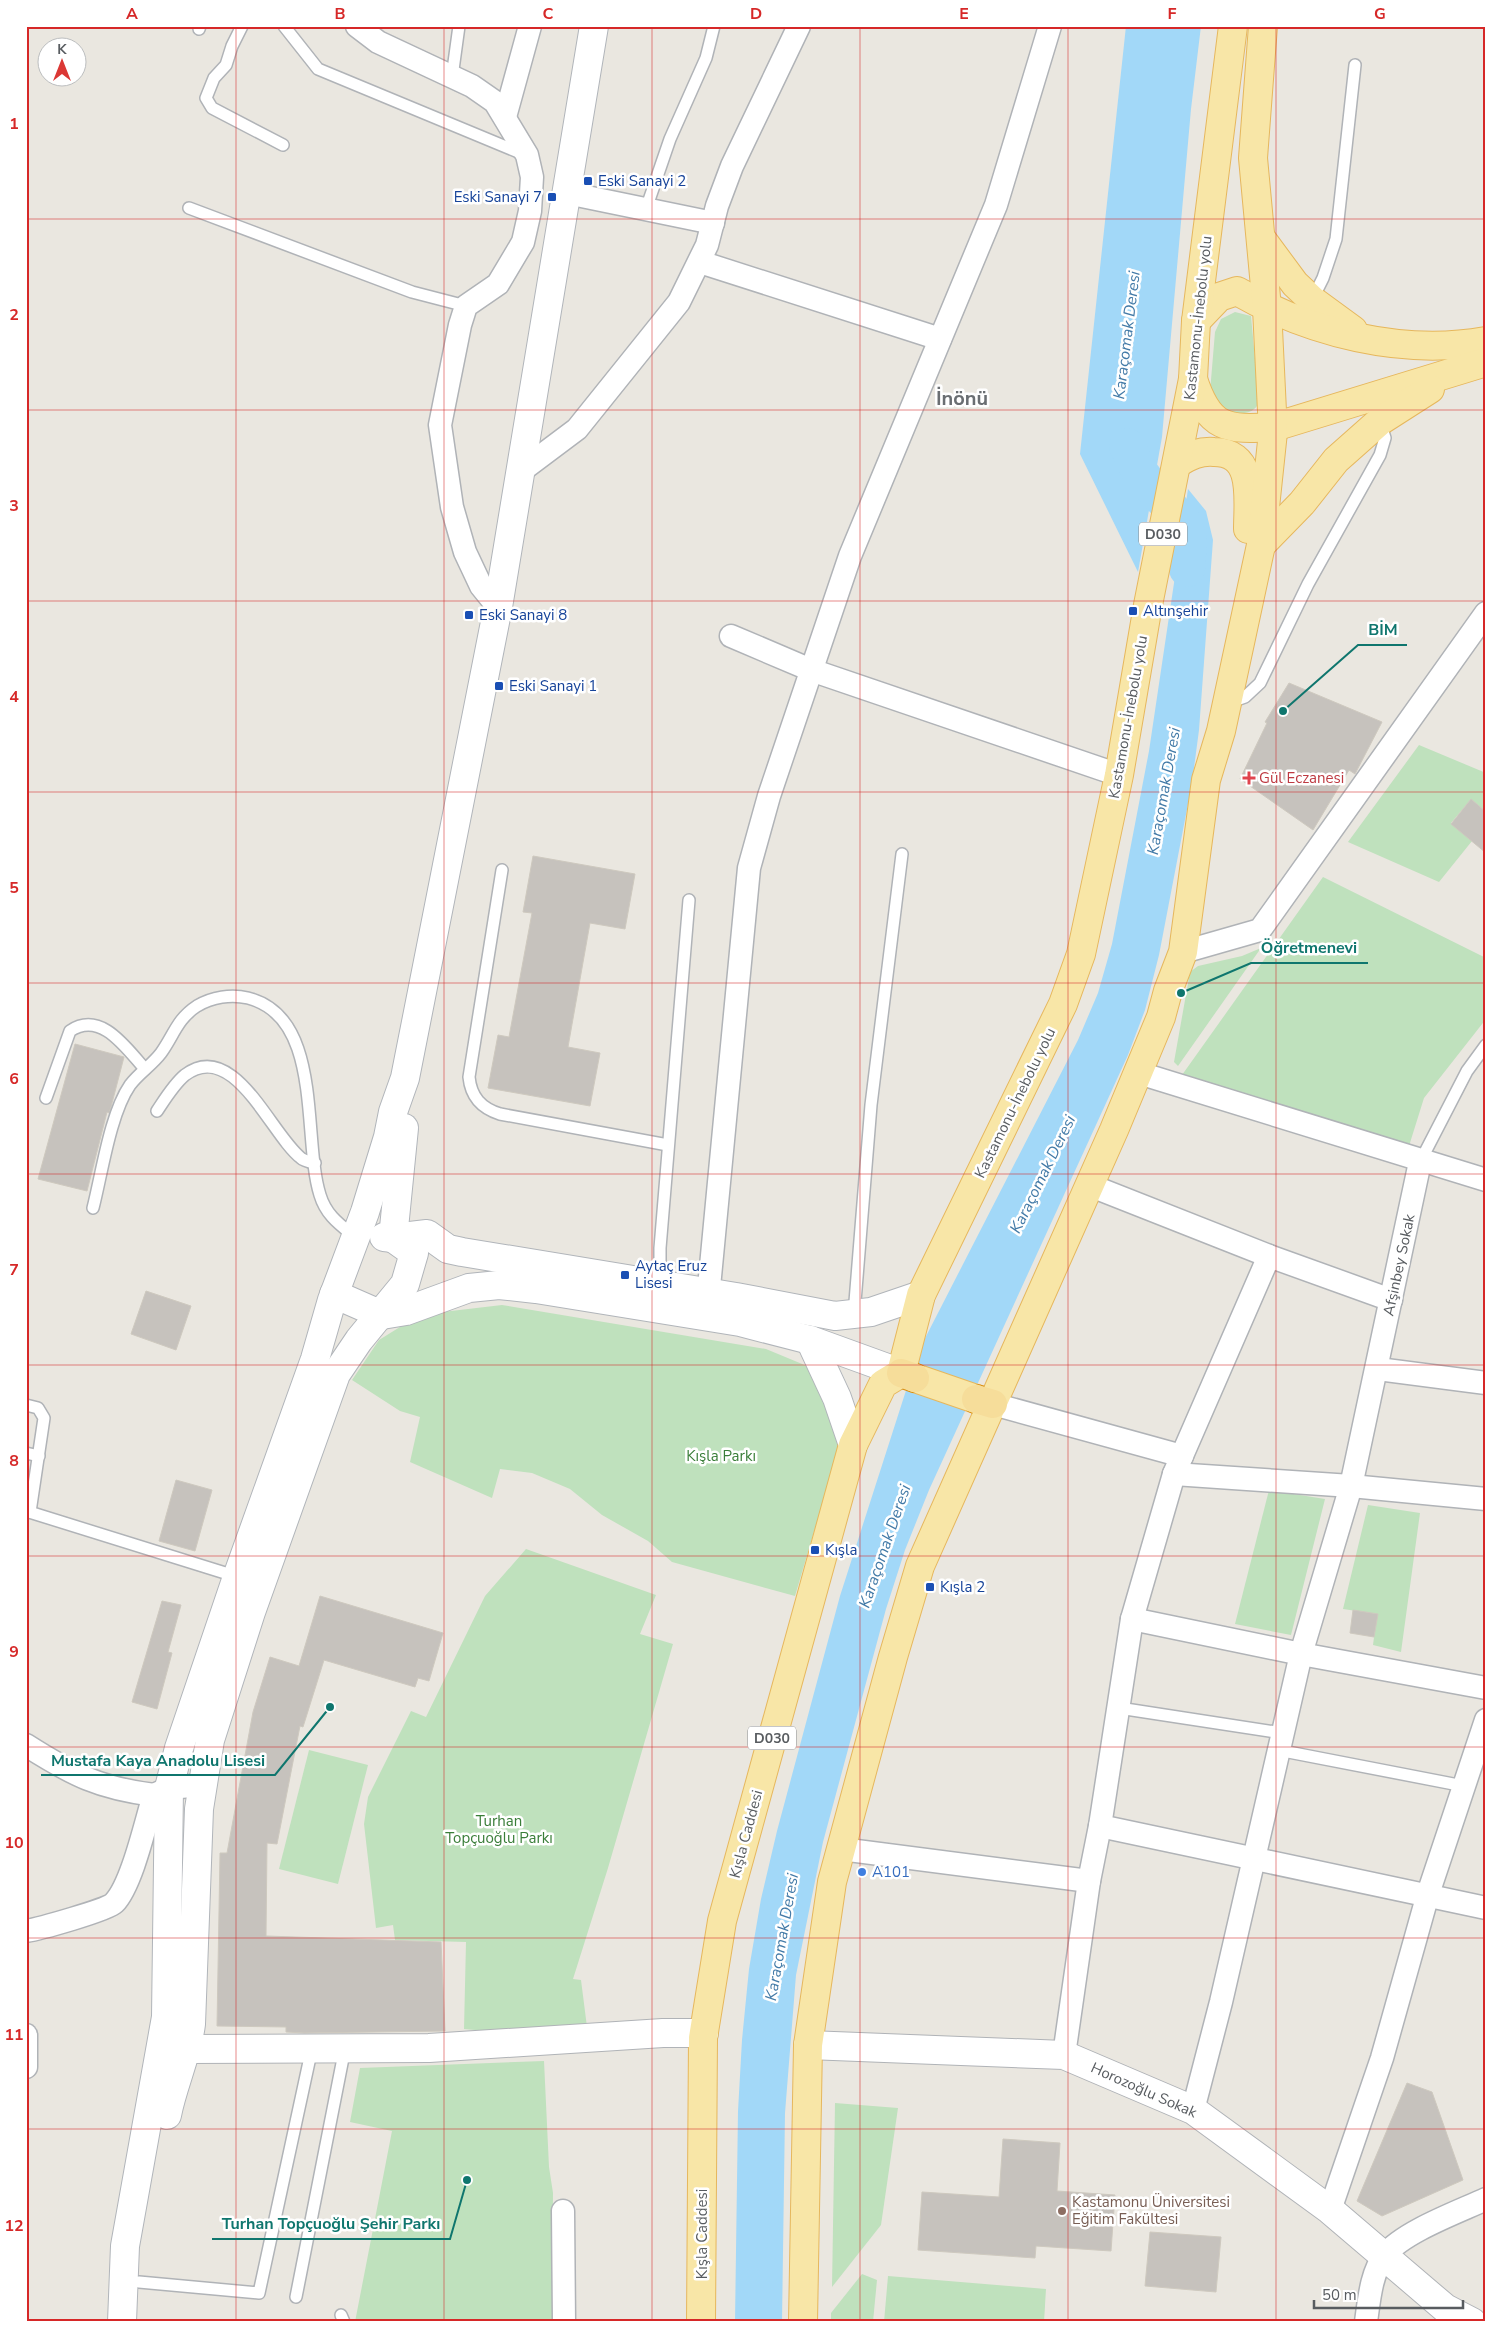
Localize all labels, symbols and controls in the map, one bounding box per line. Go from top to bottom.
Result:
text: A [126,3,138,25]
text: B [334,3,346,25]
text: C [543,3,554,25]
text: D [750,3,762,25]
text: E [959,3,969,25]
text: F [1168,3,1177,25]
text: G [1374,3,1386,25]
north arrow [38,38,88,88]
text: K [57,40,67,59]
text: 1 [9,113,19,135]
place label: Eski Sanayi 2 [598,171,686,191]
marker: Eski Sanayi 2 [582,175,594,187]
place label: Eski Sanayi 7 [454,187,542,207]
marker: Eski Sanayi 7 [546,191,558,203]
street label: Kastamonu-İnebolu yolu [1179,235,1217,401]
water label: Karaçomak Deresi [1108,269,1146,400]
text: 2 [9,304,19,326]
district label: İnönü [936,385,988,412]
text: 3 [9,495,19,517]
road number: D030 [1139,522,1187,546]
place label: Altınşehir [1143,601,1209,621]
place label: Eski Sanayi 8 [479,605,567,625]
marker: Altınşehir [1127,605,1139,617]
marker: Eski Sanayi 8 [463,609,475,621]
callout: BİM [1358,614,1407,645]
text: BİM [1368,619,1398,641]
street label: Kastamonu-İnebolu yolu [1104,634,1152,800]
place label: Eski Sanayi 1 [509,676,597,696]
marker: Eski Sanayi 1 [493,680,505,692]
text: 4 [9,686,19,708]
water label: Karaçomak Deresi [1142,725,1186,857]
place label: Gül Eczanesi [1259,768,1344,788]
marker: Gül Eczanesi [1243,772,1255,784]
text: 5 [9,877,19,899]
callout: Öğretmenevi [1251,932,1368,963]
text: Öğretmenevi [1261,937,1357,959]
street label: Kastamonu-İnebolu yolu [970,1024,1060,1182]
text: 6 [9,1068,19,1090]
water label: Karaçomak Deresi [1005,1111,1081,1237]
street label: Afşinbey Sokak [1378,1212,1420,1318]
place label: Aytaç Eruz Lisesi [635,1256,707,1293]
text: 7 [9,1259,19,1281]
marker: Aytaç Eruz Lisesi [619,1269,631,1281]
park label: Kışla Parkı [686,1446,756,1466]
text: 8 [9,1450,19,1472]
water label: Karaçomak Deresi [854,1482,916,1611]
place label: Kışla [825,1540,857,1560]
marker: Kışla [809,1544,821,1556]
place label: Kışla 2 [940,1577,985,1597]
marker: Kışla 2 [924,1581,936,1593]
text: 9 [9,1641,19,1663]
road number: D030 [748,1726,796,1750]
callout: Mustafa Kaya Anadolu Lisesi [41,1744,275,1775]
text: Mustafa Kaya Anadolu Lisesi [51,1750,265,1772]
street label: Kışla Caddesi [725,1788,767,1880]
park label: Turhan Topçuoğlu Parkı [445,1811,553,1848]
text: 10 [4,1832,24,1854]
place label: A101 [872,1862,910,1882]
marker: A101 [856,1866,868,1878]
water label: Karaçomak Deresi [760,1871,804,2003]
text: 11 [4,2024,24,2046]
street label: Horozoğlu Sokak [1088,2058,1201,2123]
street label: Kışla Caddesi [692,2189,712,2279]
place label: Kastamonu Üniversitesi Eğitim Fakültesi [1072,2192,1230,2229]
marker: Kastamonu Üniversitesi Eğitim Fakültesi [1056,2205,1068,2217]
callout: Turhan Topçuoğlu Şehir Parkı [212,2208,450,2239]
text: Turhan Topçuoğlu Şehir Parkı [222,2213,440,2235]
text: 12 [4,2215,24,2237]
scale bar [1314,2278,1463,2310]
text: 50 m [1322,2285,1357,2305]

